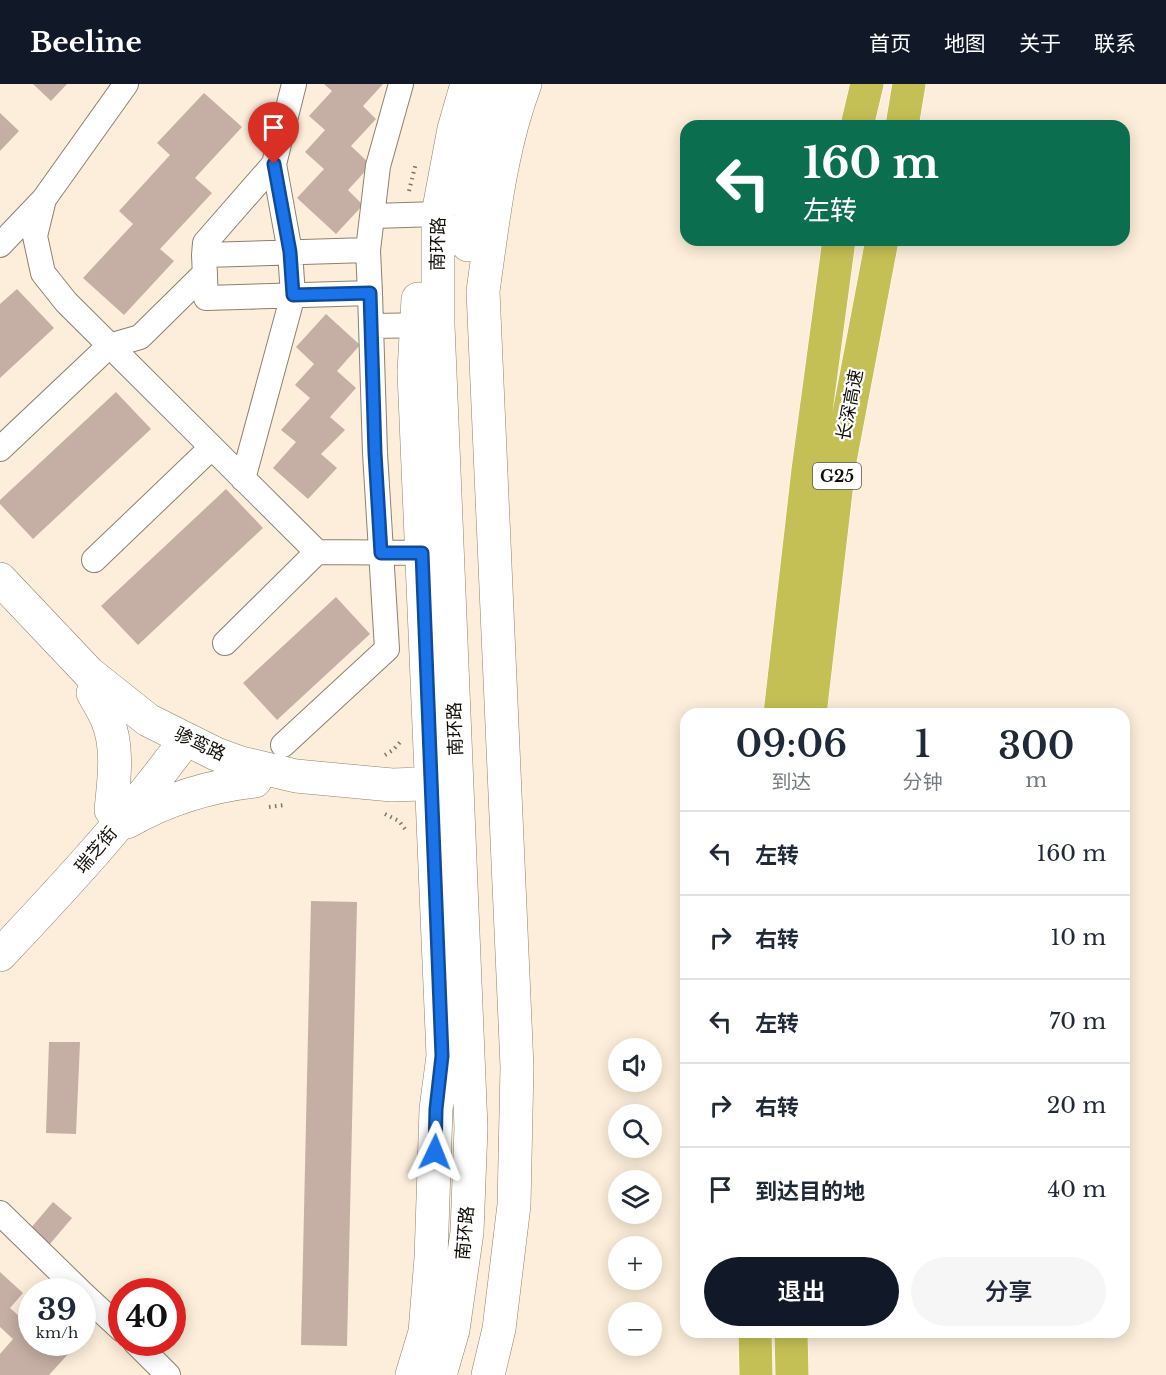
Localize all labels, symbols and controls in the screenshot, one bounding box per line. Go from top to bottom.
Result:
text: Beeline [30,25,142,60]
text: 首页 [869,31,911,57]
text: 地图 [944,31,986,57]
text: 关于 [1019,31,1061,57]
text: 联系 [1094,31,1136,57]
pin [248,102,299,164]
icon: arrive [257,111,290,144]
text: 160 m [803,137,939,189]
icon: left [704,144,782,222]
text: 左转 [803,194,857,227]
street label: 南环路 [427,217,449,271]
street label: 长深高速 [832,368,868,442]
road number: G25 [813,463,861,489]
street label: 南环路 [443,702,467,756]
text: 09:06 [736,722,847,767]
text: 1 [915,722,931,767]
street label: 骖鸾路 [171,723,229,765]
text: 300 [998,724,1074,769]
text: m [1026,768,1047,792]
text: 到达 [771,770,811,794]
text: 分钟 [903,770,943,794]
street label: 瑞芝街 [70,822,122,878]
icon: left [704,837,737,870]
text: 160 m [1036,840,1106,867]
text: 左转 [755,842,799,869]
icon: right [704,921,737,954]
text: 10 m [1051,924,1106,951]
text: 右转 [755,926,799,953]
icon: left [704,1005,737,1038]
text: 70 m [1049,1008,1106,1035]
text: 左转 [755,1010,799,1037]
map controls [608,1038,662,1356]
button: sound [608,1038,662,1092]
icon: right [704,1089,737,1122]
text: 20 m [1047,1092,1106,1119]
text: 右转 [755,1094,799,1121]
button: search [608,1104,662,1158]
position arrow [403,1120,467,1184]
button: layers [608,1170,662,1224]
icon: arrive [704,1173,737,1206]
text: 40 m [1048,1176,1106,1203]
text: 到达目的地 [755,1178,865,1205]
street label: 南环路 [452,1205,478,1261]
button: + [608,1236,662,1290]
button: 退出 [704,1257,899,1326]
button: 分享 [911,1257,1106,1326]
speed limit sign: 40 [108,1278,186,1356]
text: 39 [37,1291,77,1328]
button: − [608,1302,662,1356]
text: km/h [36,1323,78,1342]

